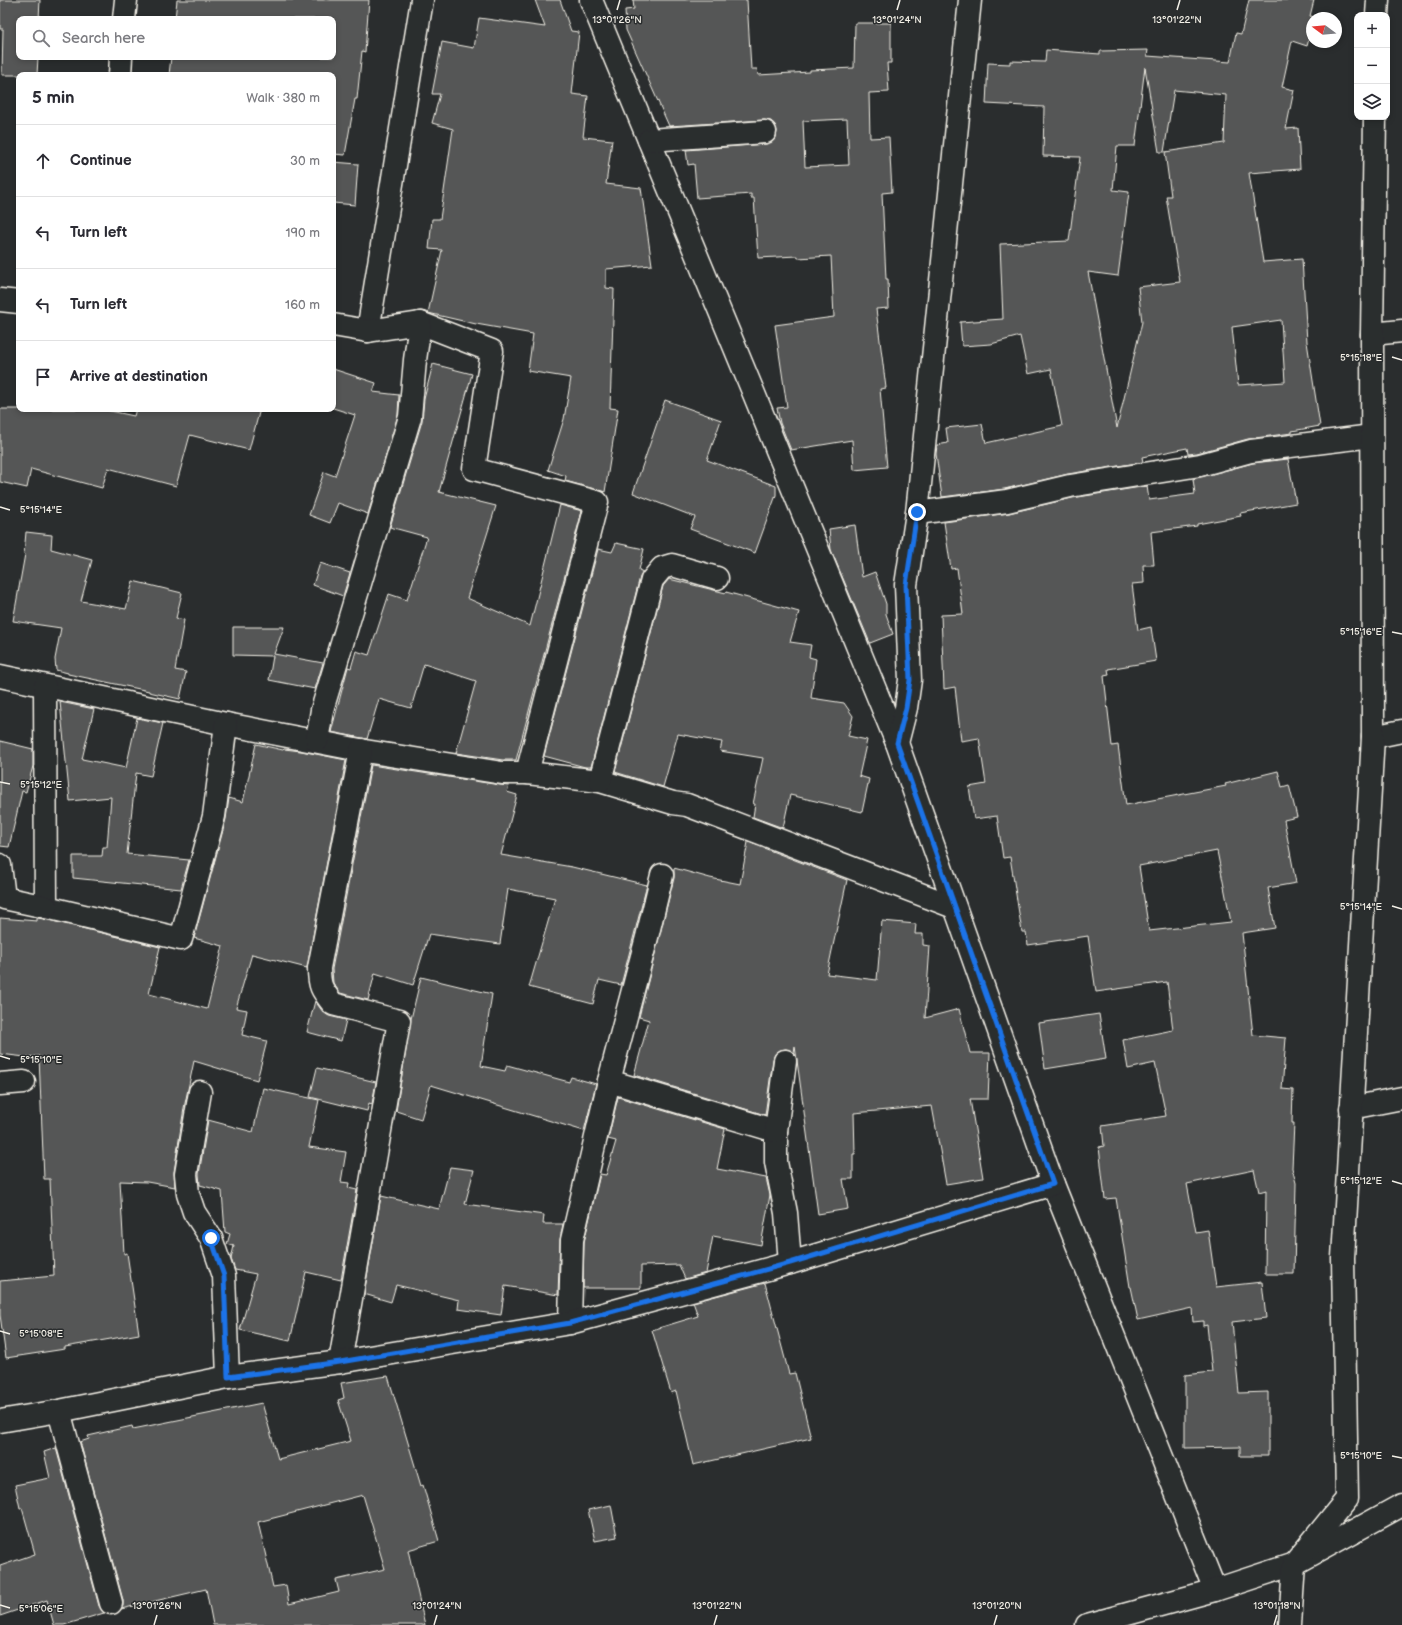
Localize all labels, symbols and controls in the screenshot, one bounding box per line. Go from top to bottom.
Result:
north arrow [1306,12,1342,48]
map controls [1354,12,1390,120]
button: + [1354,12,1390,48]
text: 13°01'26"N [592,14,642,26]
text: 13°01'24"N [872,14,922,26]
text: 13°01'22"N [1152,14,1202,26]
search box [16,16,336,60]
icon: search [30,27,52,49]
text: Search here [62,29,145,48]
button: − [1354,48,1390,84]
button: layers [1354,84,1390,120]
text: 5 min [32,88,75,108]
text: Walk · 380 m [246,90,320,106]
icon: ahead [32,150,54,172]
text: Continue [70,151,132,170]
text: 30 m [290,153,320,169]
icon: left [32,222,54,244]
text: Turn left [70,223,127,242]
text: 190 m [286,225,320,241]
icon: left [32,294,54,316]
text: Turn left [70,295,127,314]
text: 160 m [285,297,320,313]
text: 5°15'18"E [1340,352,1382,364]
icon: arrive [32,366,54,388]
text: Arrive at destination [70,367,208,386]
route end [908,503,926,521]
text: 5°15'14"E [20,504,63,516]
text: 5°15'16"E [1340,626,1383,638]
text: 5°15'12"E [20,779,62,791]
text: 5°15'14"E [1340,901,1383,913]
text: 5°15'10"E [20,1054,62,1066]
text: 5°15'12"E [1340,1175,1382,1187]
route start [202,1229,220,1247]
text: 5°15'08"E [19,1328,63,1340]
text: 5°15'10"E [1340,1450,1382,1462]
text: 13°01'26"N [132,1600,182,1612]
text: 13°01'24"N [412,1600,462,1612]
text: 13°01'22"N [692,1600,742,1612]
text: 13°01'20"N [972,1600,1022,1612]
text: 13°01'18"N [1253,1600,1301,1612]
text: 5°15'06"E [19,1603,64,1615]

